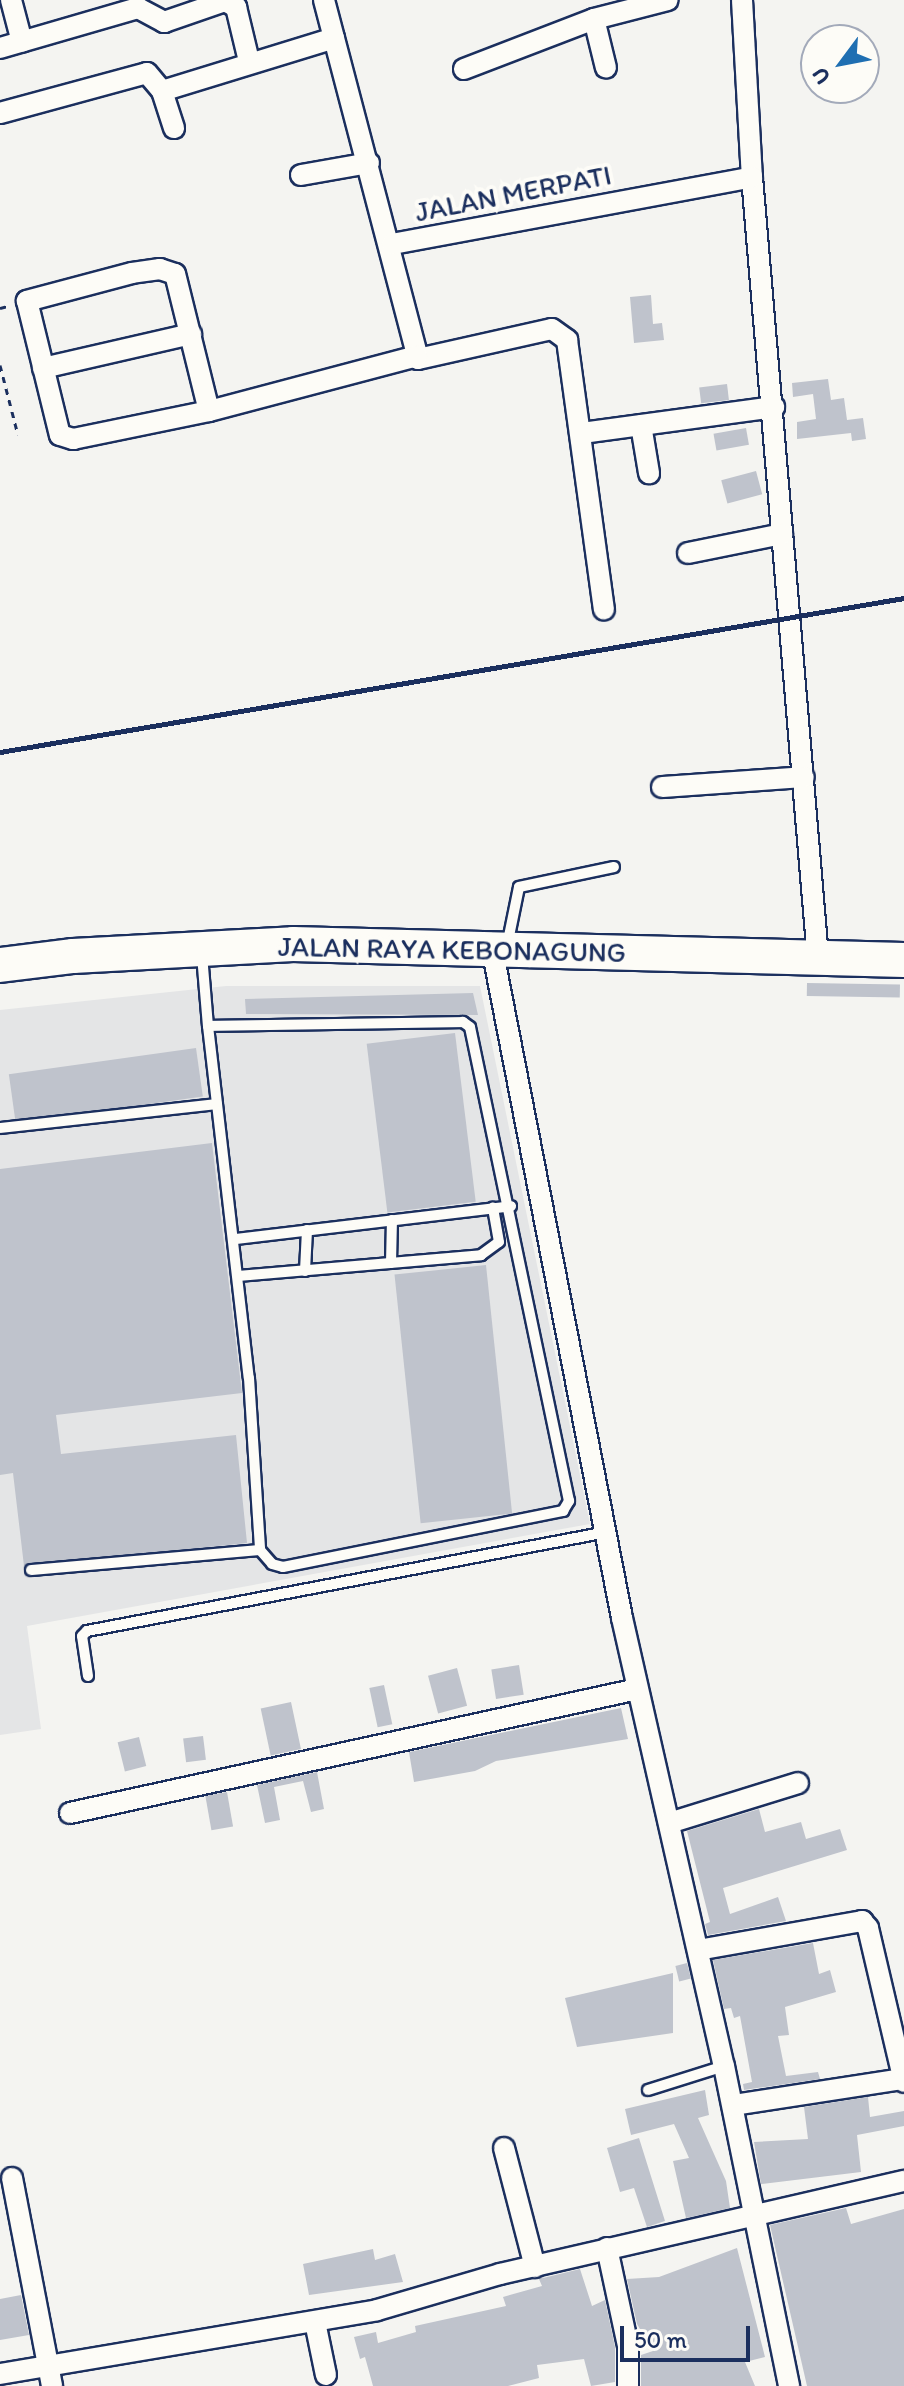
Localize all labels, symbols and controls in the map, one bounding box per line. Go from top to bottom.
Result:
north arrow [800,24,880,104]
text: U [806,63,836,89]
street label: JALAN MERPATI [410,157,616,229]
street label: JALAN RAYA KEBONAGUNG [278,929,626,969]
scale bar [624,2310,754,2360]
text: 50 m [634,2325,687,2354]

